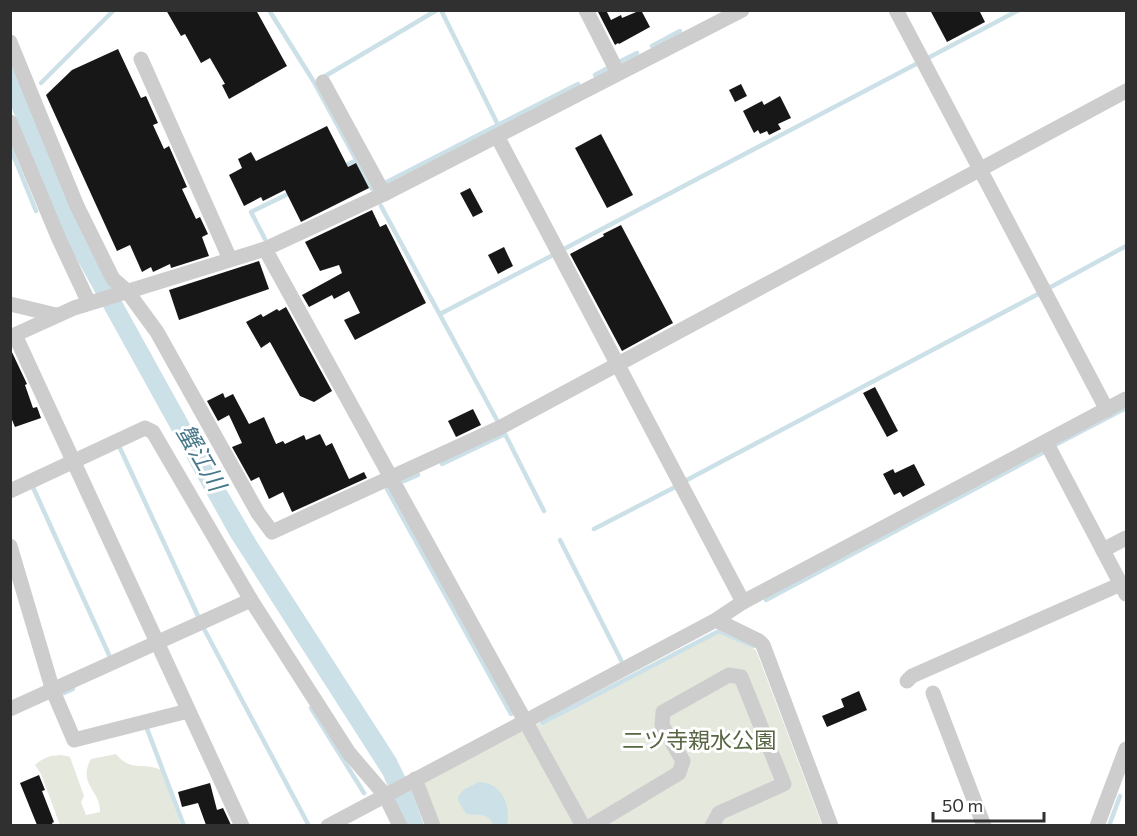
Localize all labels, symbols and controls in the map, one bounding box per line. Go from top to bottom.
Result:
water label: 蟹江川 [171,419,234,498]
park label: 二ツ寺親水公園 [622,726,776,753]
scale bar [933,785,1044,823]
text: 50 m [942,794,983,816]

